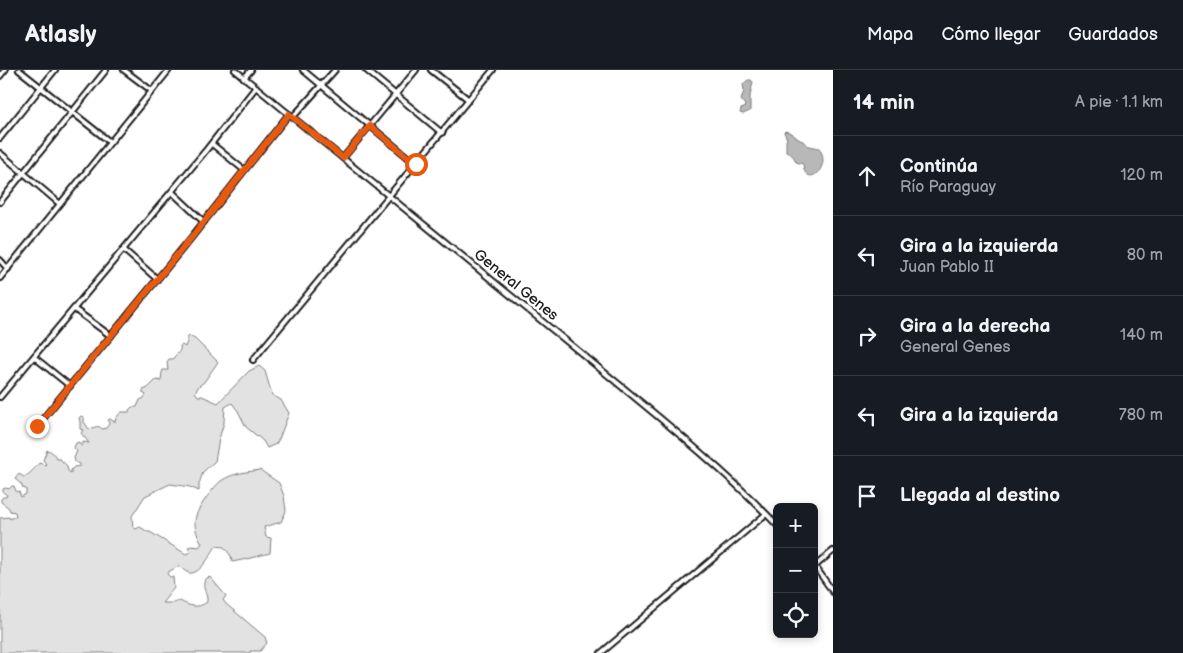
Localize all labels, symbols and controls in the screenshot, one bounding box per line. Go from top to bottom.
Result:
text: Atlasly [25,20,96,49]
text: Mapa [867,24,913,45]
text: Cómo llegar [941,24,1040,45]
text: Guardados [1068,24,1158,45]
text: 14 min [853,90,915,115]
text: A pie · 1.1 km [1075,93,1163,112]
route start [405,153,428,176]
text: Continúa [900,155,978,178]
icon: ahead [853,162,881,190]
text: 120 m [1120,166,1163,185]
text: Río Paraguay [900,178,996,197]
text: Gira a la izquierda [900,235,1058,258]
icon: left [853,242,881,270]
street label: General Genes [470,245,563,325]
text: 80 m [1127,246,1163,265]
text: Juan Pablo II [900,258,994,277]
text: Gira a la derecha [900,315,1050,338]
icon: right [853,322,881,350]
text: 140 m [1120,326,1163,345]
text: General Genes [900,338,1010,357]
icon: left [853,402,881,430]
text: Gira a la izquierda [900,404,1058,427]
text: 780 m [1119,406,1163,425]
route end [26,415,49,438]
icon: arrive [853,482,881,510]
text: Llegada al destino [900,484,1060,507]
map controls [773,503,818,638]
button: + [773,503,818,548]
button: − [773,548,818,593]
button: locate [773,593,818,638]

